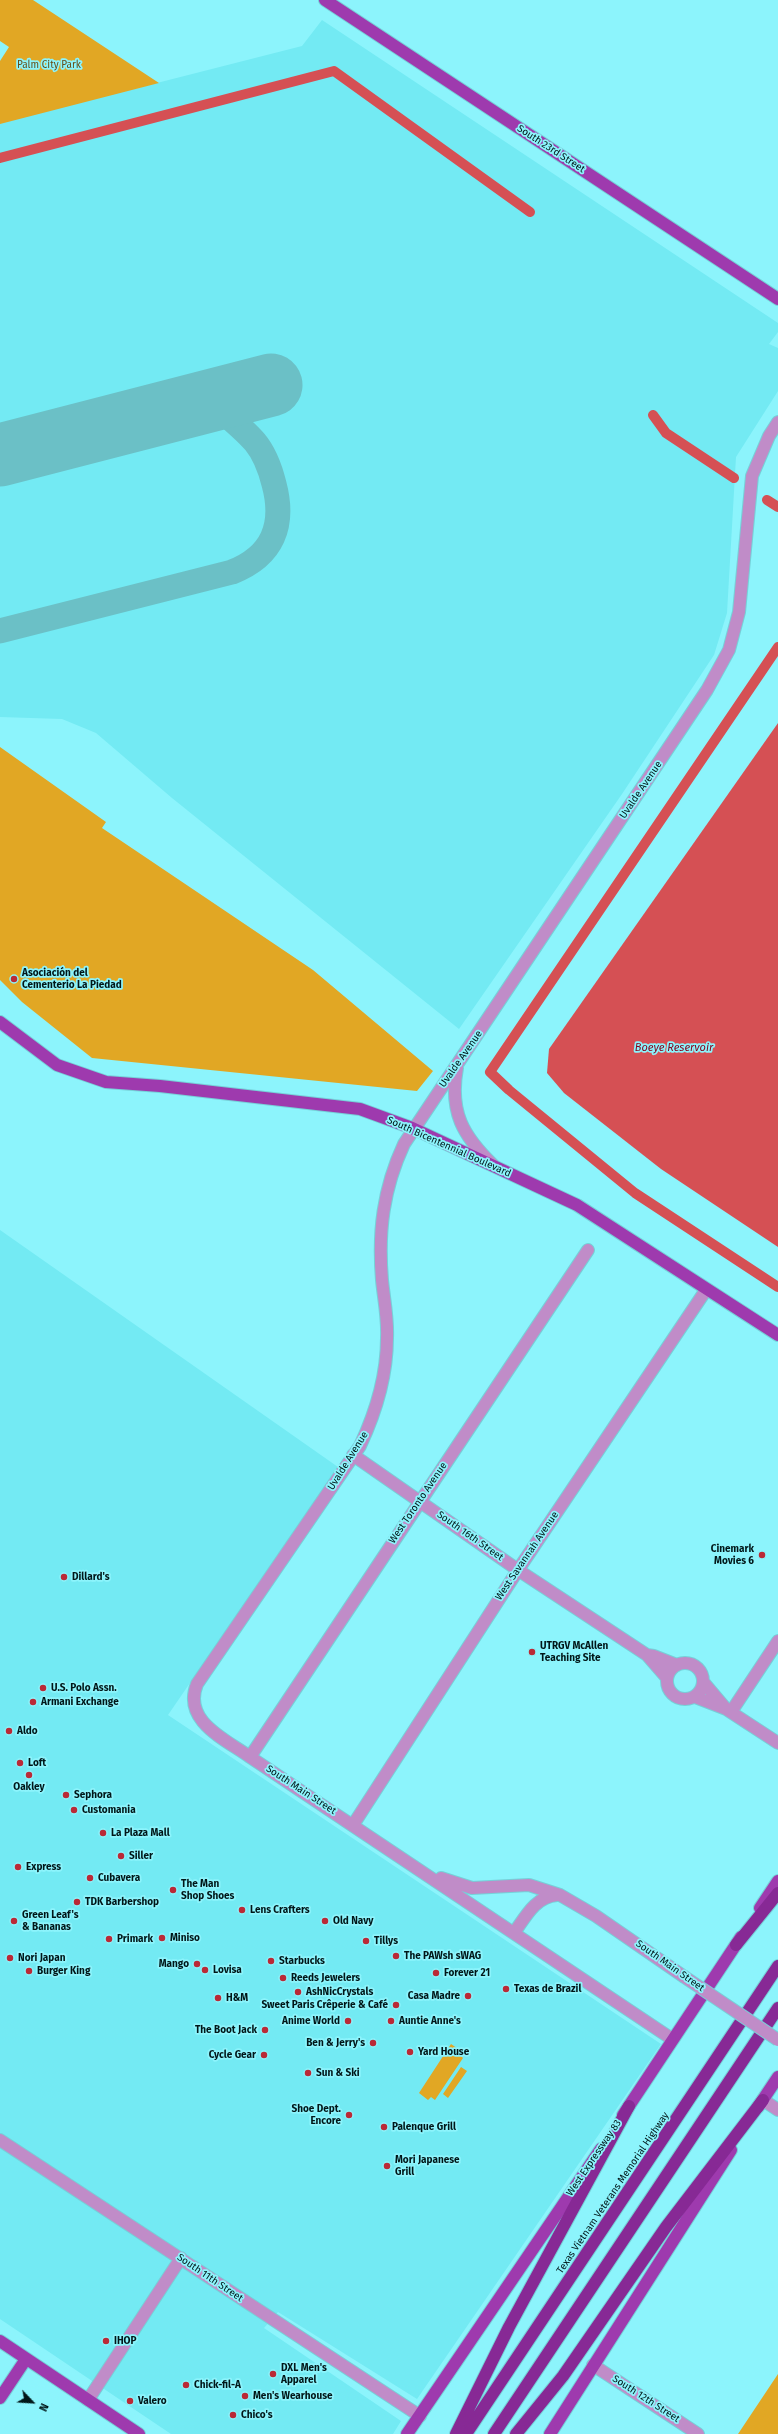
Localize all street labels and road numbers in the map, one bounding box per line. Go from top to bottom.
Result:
street label: South 23rd Street [515,123,587,175]
street label: Uvalde Avenue [617,759,665,821]
street label: Uvalde Avenue [437,1028,485,1090]
street label: South Bicentennial Boulevard [385,1114,513,1180]
street label: Uvalde Avenue [325,1429,371,1493]
street label: West Toronto Avenue [386,1460,450,1546]
street label: South 16th Street [435,1509,505,1563]
street label: West Savannah Avenue [493,1509,561,1603]
street label: South Main Street [264,1763,338,1817]
street label: South Main Street [633,1938,707,1994]
street label: Texas Vietnam Veterans Memorial Highway [554,2110,672,2276]
street label: West Expressway 83 [564,2118,624,2198]
street label: South 11th Street [175,2251,245,2305]
street label: South 12th Street [610,2373,682,2425]

